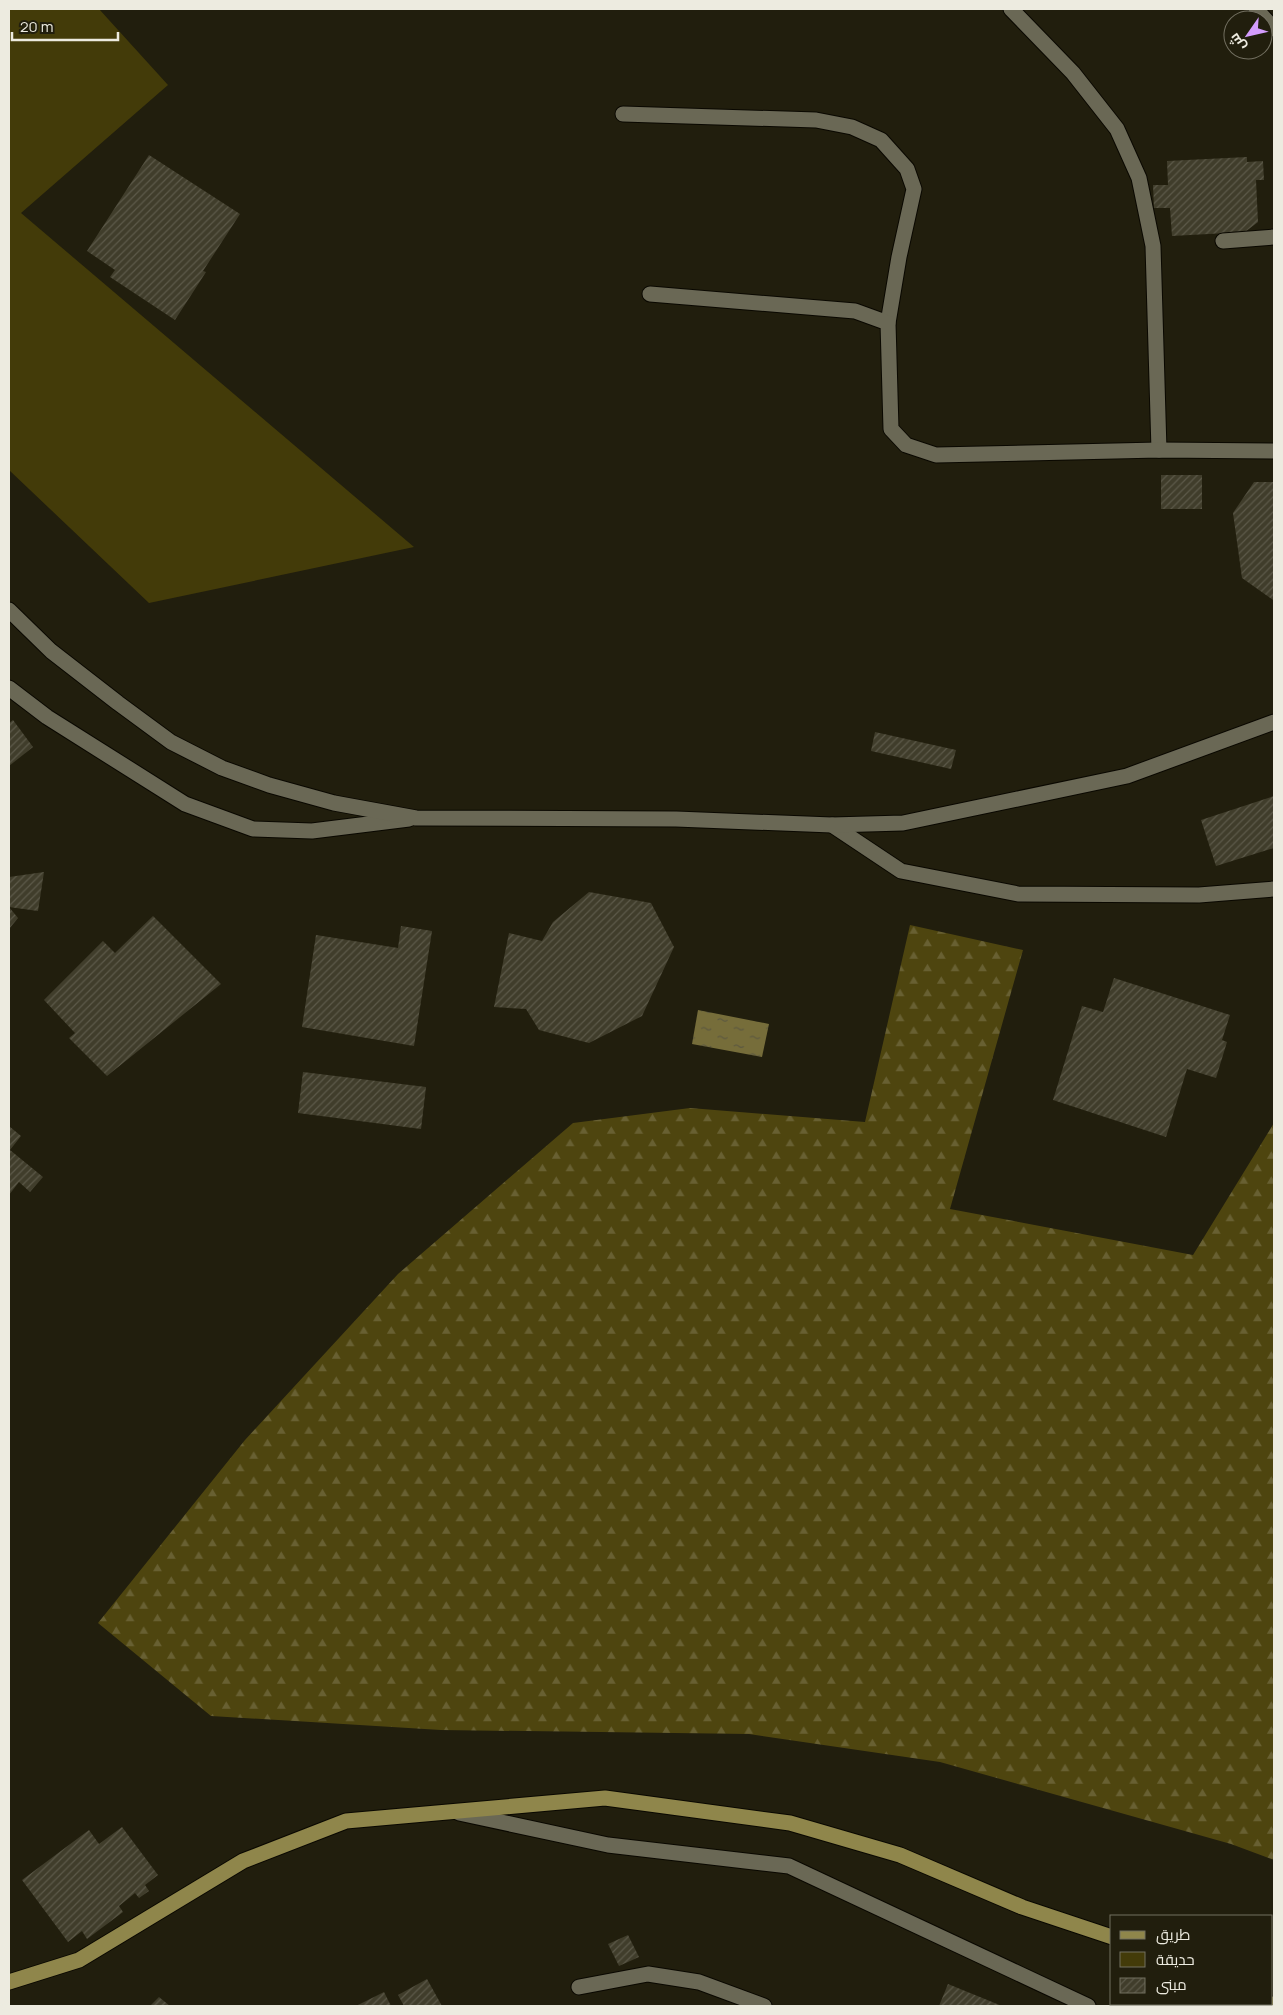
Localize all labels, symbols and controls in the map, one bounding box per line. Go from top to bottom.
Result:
scale bar [12,10,119,42]
north arrow [1223,10,1273,60]
text: 20 m [20,16,53,37]
text: ش [1224,30,1250,55]
legend [1110,1915,1273,2005]
text: طريق [1156,1924,1190,1945]
text: حديقة [1156,1949,1195,1970]
text: مبنى [1156,1974,1187,1995]

